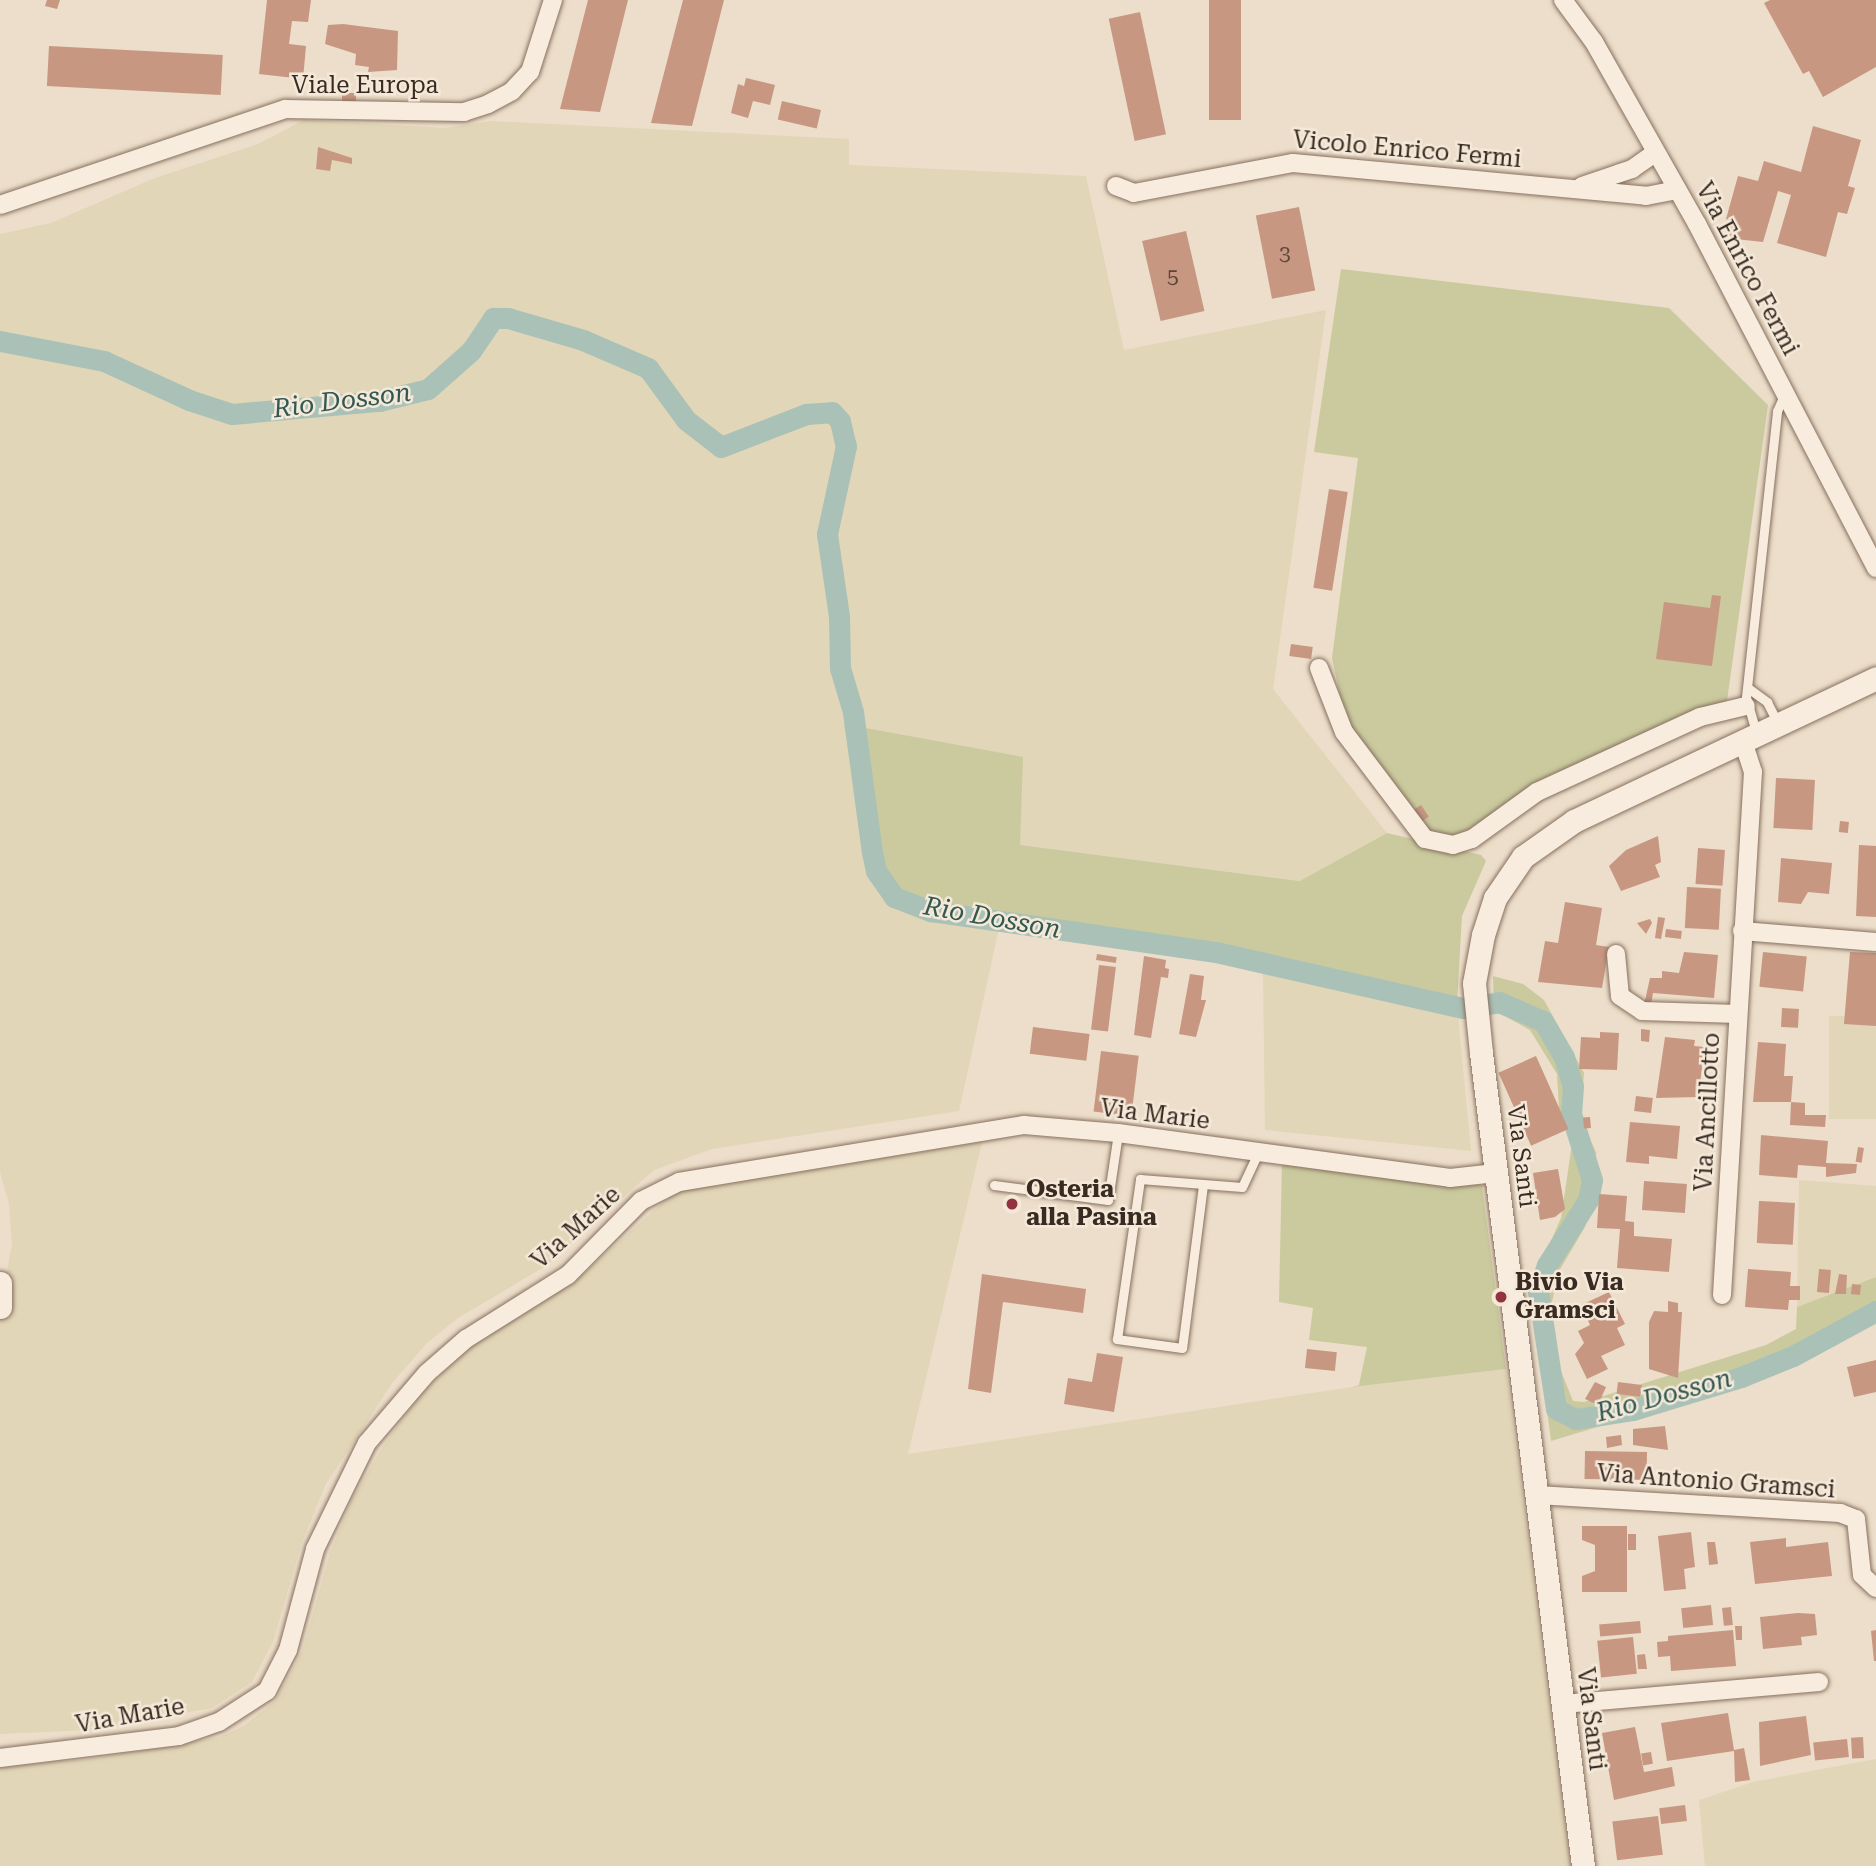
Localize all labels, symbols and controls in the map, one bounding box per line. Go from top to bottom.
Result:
street label: Viale Europa [291,72,439,100]
street label: Vicolo Enrico Fermi [1292,126,1522,174]
street label: Via Enrico Fermi [1689,177,1805,361]
house number: 3 [1279,240,1291,266]
house number: 5 [1167,263,1179,289]
water label: Rio Dosson [271,377,413,425]
water label: Rio Dosson [921,891,1063,945]
street label: Via Ancillotto [1689,1032,1727,1192]
street label: Via Marie [1099,1094,1211,1136]
street label: Via Santi [1500,1103,1542,1209]
place label: Osteria alla Pasina [1026,1176,1157,1232]
street label: Via Marie [526,1181,626,1275]
marker: Osteria alla Pasina [1004,1196,1020,1212]
place label: Bivio Via Gramsci [1515,1269,1623,1325]
marker: Bivio Via Gramsci [1493,1289,1509,1305]
water label: Rio Dosson [1593,1363,1735,1429]
street label: Via Antonio Gramsci [1596,1459,1836,1505]
street label: Via Santi [1570,1666,1612,1772]
street label: Via Marie [73,1692,187,1740]

